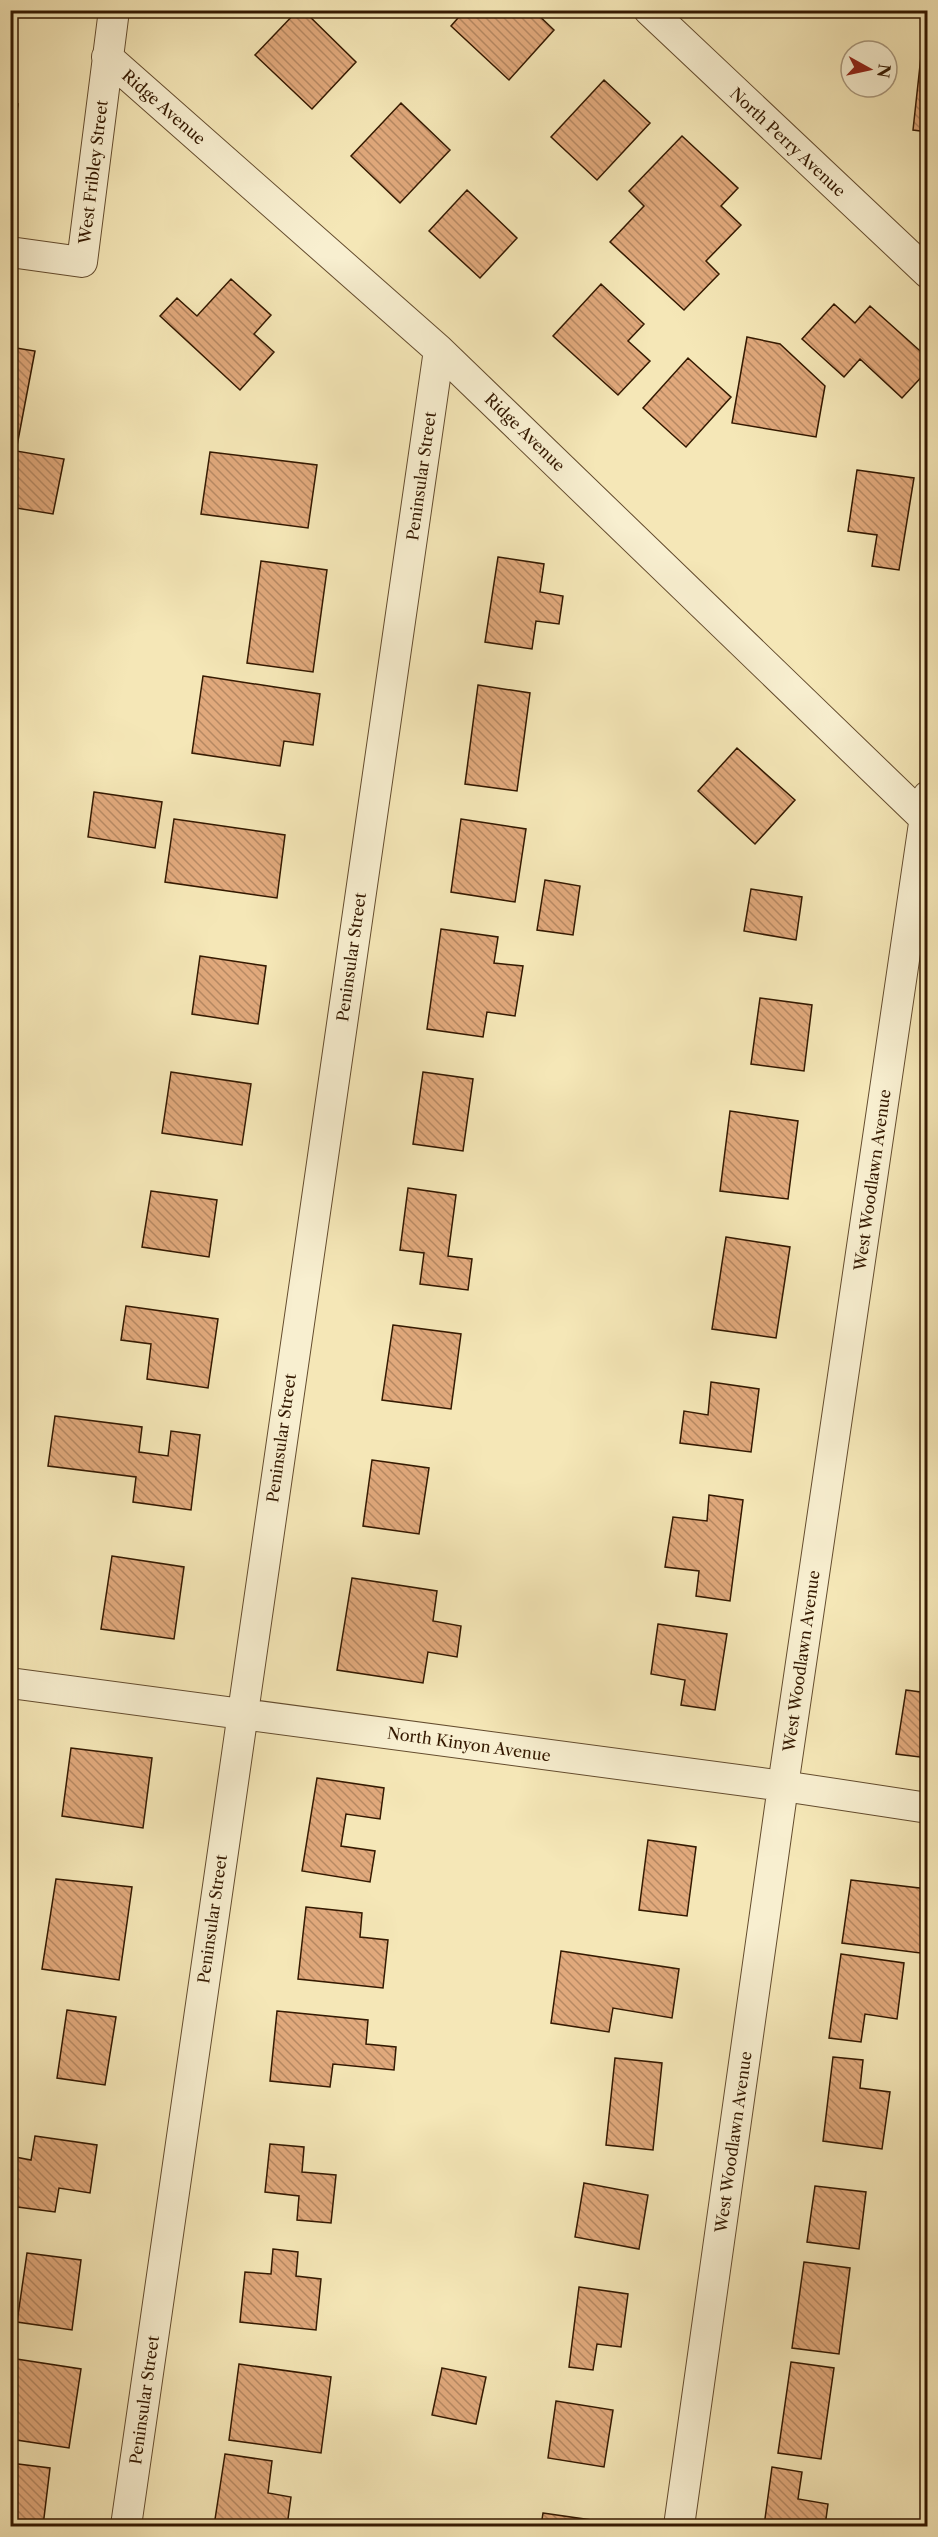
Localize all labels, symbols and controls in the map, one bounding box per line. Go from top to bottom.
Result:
north arrow [839,39,899,99]
text: N [873,63,895,79]
street label: Ridge Avenue [118,65,210,149]
street label: North Perry Avenue [726,83,850,201]
street label: West Fribley Street [74,99,112,246]
street label: Ridge Avenue [481,389,569,475]
street label: Peninsular Street [402,410,440,542]
street label: Peninsular Street [332,891,370,1023]
street label: West Woodlawn Avenue [849,1088,895,1273]
street label: Peninsular Street [262,1372,300,1504]
street label: West Woodlawn Avenue [778,1569,824,1754]
street label: North Kinyon Avenue [386,1723,552,1765]
street label: Peninsular Street [193,1853,231,1985]
street label: West Woodlawn Avenue [710,2050,756,2235]
street label: Peninsular Street [125,2334,163,2466]

